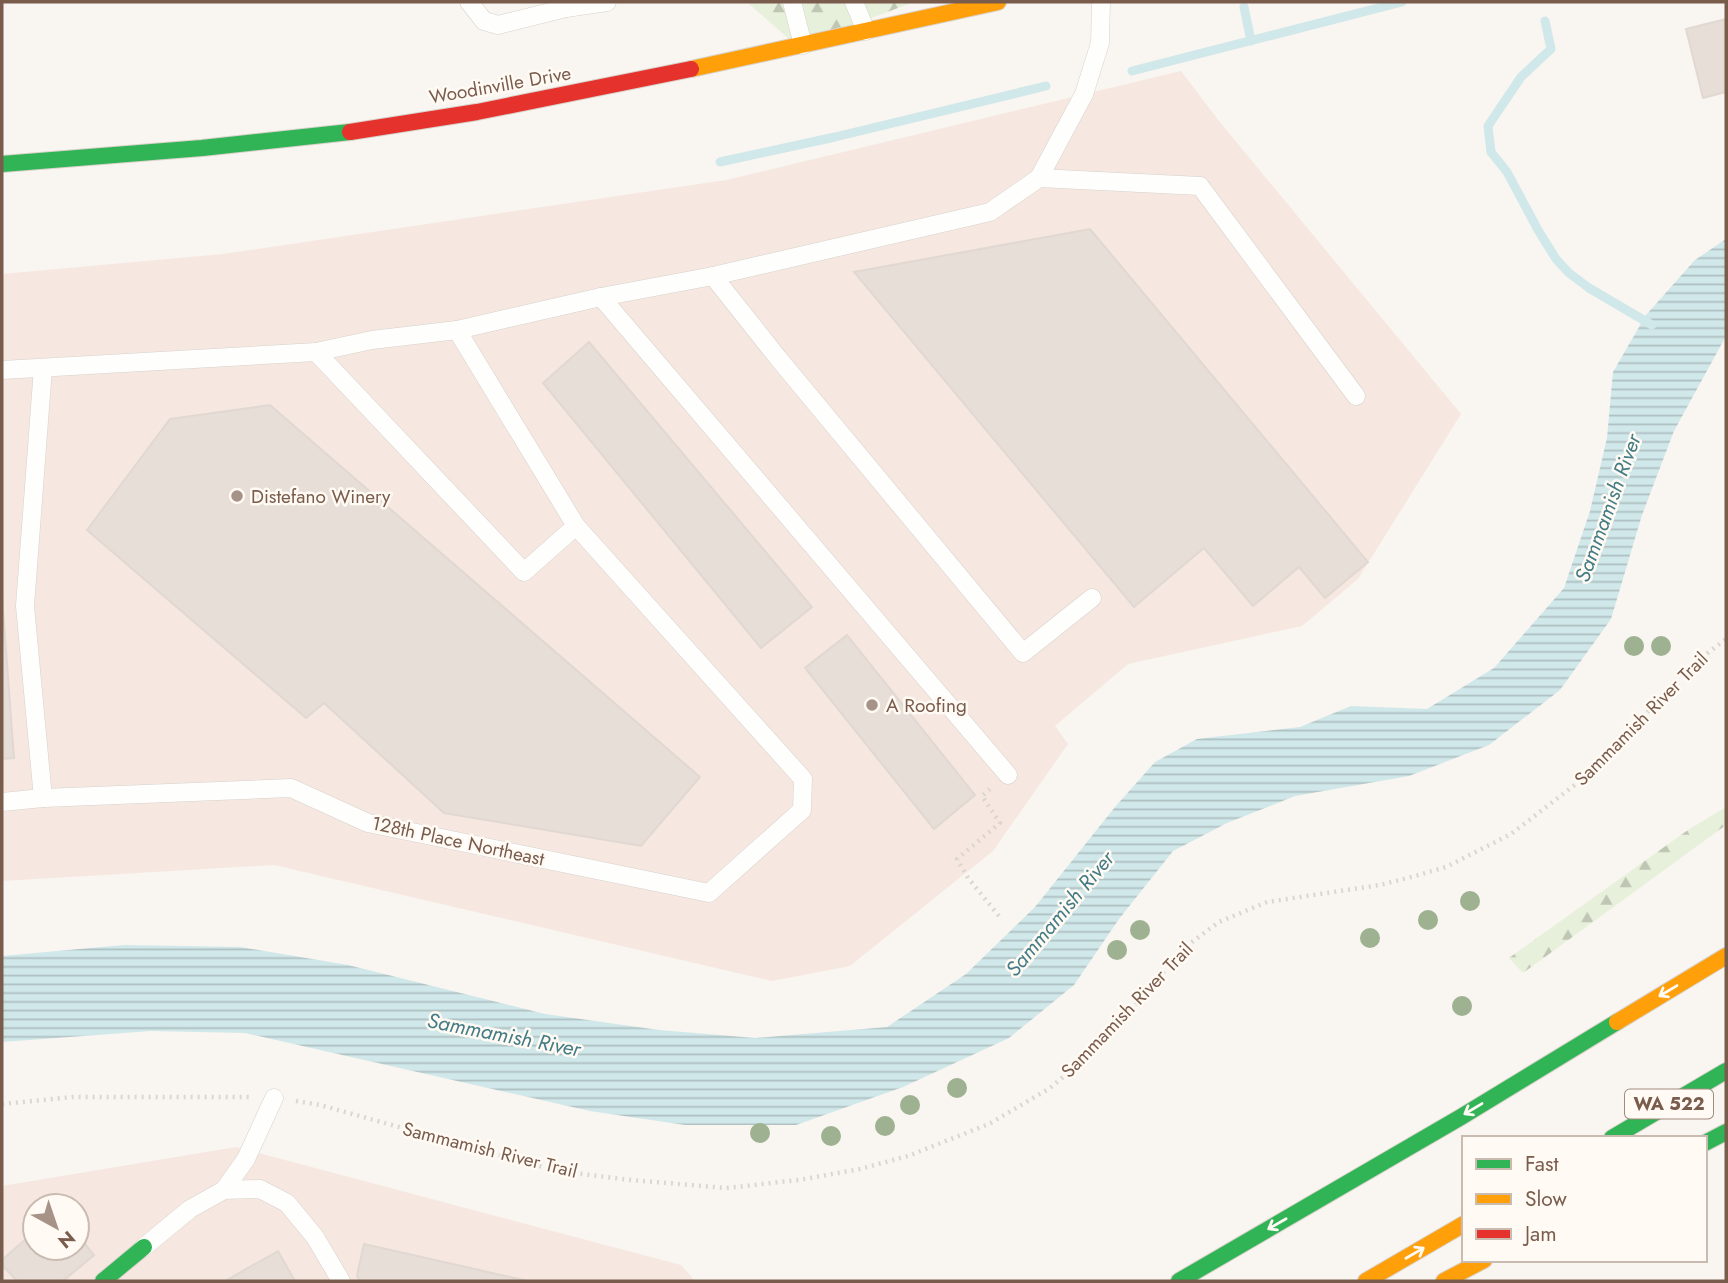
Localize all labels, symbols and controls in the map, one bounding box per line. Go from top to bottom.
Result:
street label: Woodinville Drive [427,59,573,111]
water label: Sammamish River [1567,429,1649,586]
place label: Distefano Winery [251,483,391,510]
marker: Distefano Winery [229,488,245,504]
street label: Sammamish River Trail [1568,646,1714,792]
place label: A Roofing [886,692,967,719]
marker: A Roofing [864,697,880,713]
street label: 128th Place Northeast [369,810,547,873]
water label: Sammamish River [999,844,1122,983]
street label: Sammamish River Trail [1055,936,1199,1084]
one-way arrow [1658,984,1678,998]
water label: Sammamish River [425,1005,584,1065]
road number: WA 522 [1625,1090,1713,1119]
one-way arrow [1464,1102,1484,1116]
street label: Sammamish River Trail [400,1115,580,1185]
legend [1462,1136,1707,1262]
text: Fast [1525,1149,1558,1179]
text: Slow [1525,1184,1567,1214]
north arrow [21,1192,91,1262]
one-way arrow [1268,1217,1288,1231]
text: Jam [1522,1219,1557,1249]
text: N [52,1224,81,1255]
one-way arrow [1404,1246,1425,1259]

